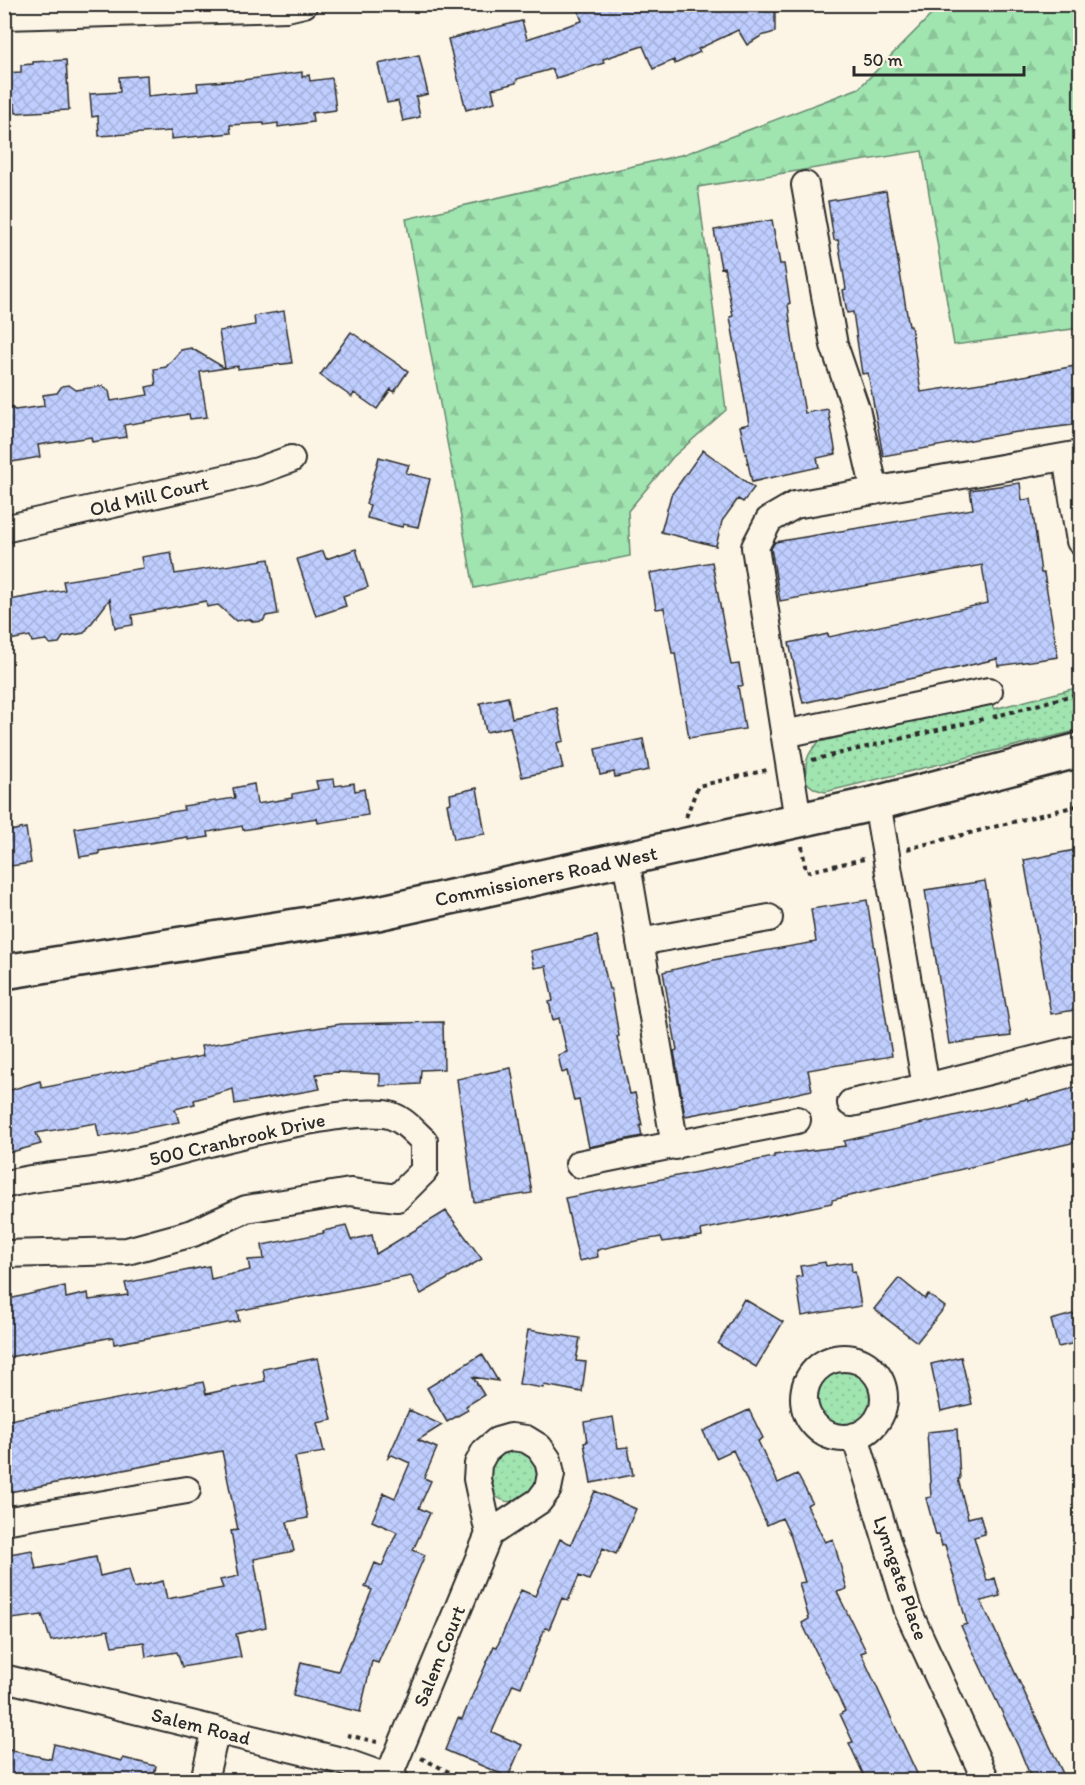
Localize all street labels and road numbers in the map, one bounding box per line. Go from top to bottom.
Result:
street label: Old Mill Court [87,471,211,521]
street label: Commissioners Road West [433,841,659,911]
street label: 500 Cranbrook Drive [147,1107,327,1171]
street label: Lynngate Place [869,1513,933,1643]
street label: Salem Court [408,1602,470,1710]
street label: Salem Road [149,1702,253,1750]

